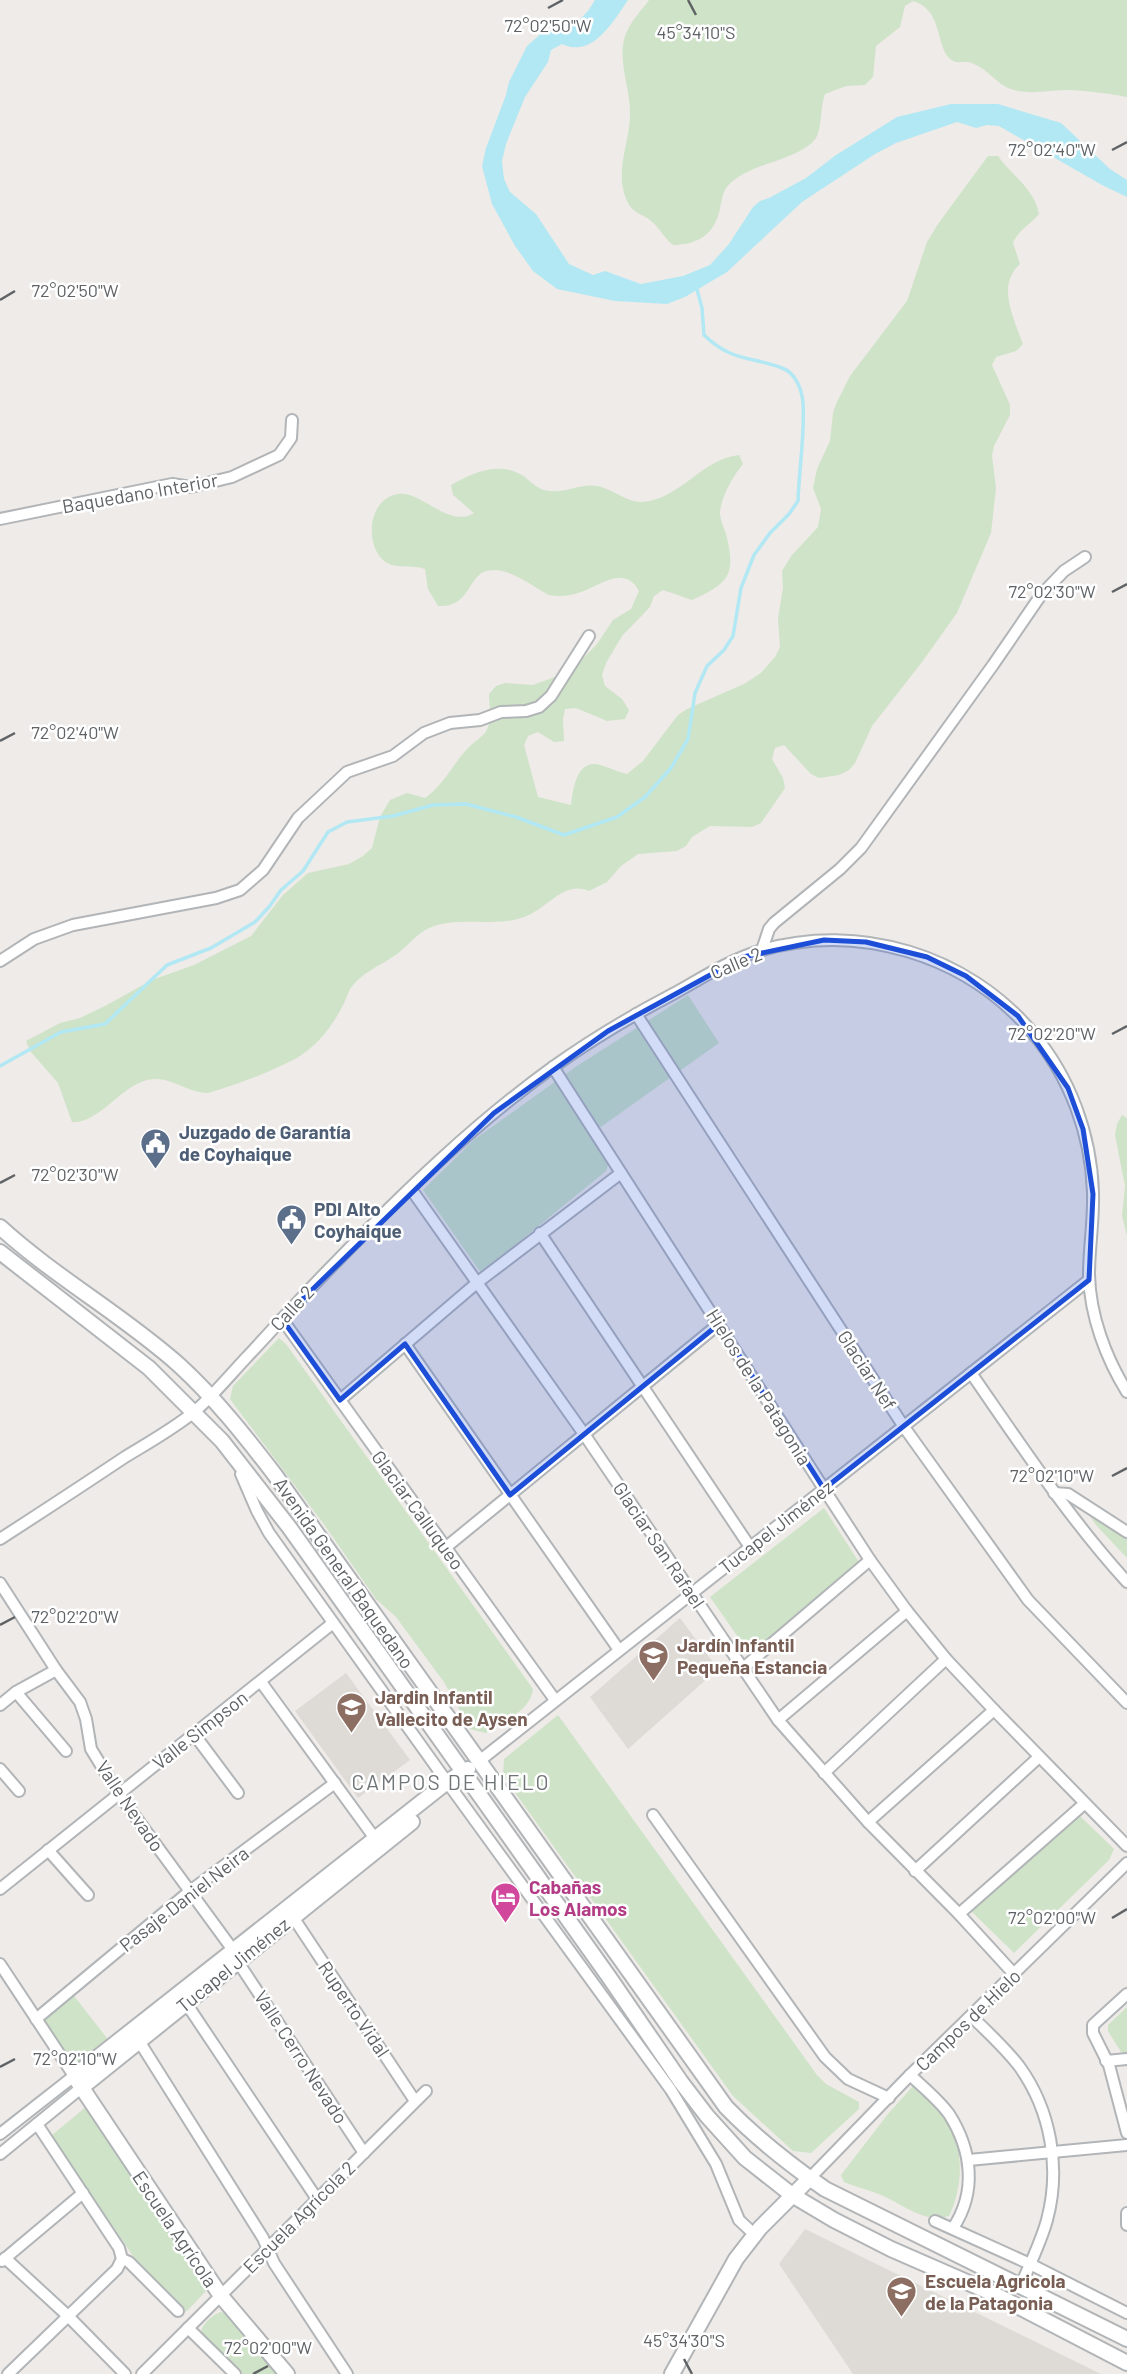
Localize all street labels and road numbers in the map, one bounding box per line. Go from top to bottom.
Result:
street label: Baquedano Interior [60,467,220,518]
street label: Calle 2 [706,941,765,984]
street label: Calle 2 [265,1280,318,1335]
street label: Hielos de la Patagonia [702,1304,817,1469]
street label: Glaciar Nef [833,1326,902,1414]
street label: Glaciar Calluqueo [367,1445,469,1574]
street label: Avenida General Baquedano [269,1473,419,1673]
street label: Tucapel Jiménez [714,1475,837,1578]
street label: Glaciar San Rafael [609,1477,710,1612]
street label: Valle Simpson [147,1685,252,1774]
street label: Valle Nevado [92,1756,169,1856]
street label: Pasaje Daniel Neira [115,1841,253,1956]
street label: Tucapel Jiménez [172,1912,294,2017]
street label: Ruperto Vidal [314,1956,395,2061]
street label: Campos de Hielo [910,1964,1025,2075]
street label: Valle Cerro Nevado [250,1986,353,2128]
street label: Escuela Agrícola 2 [238,2156,360,2278]
street label: Escuela Agrícola [128,2166,223,2291]

